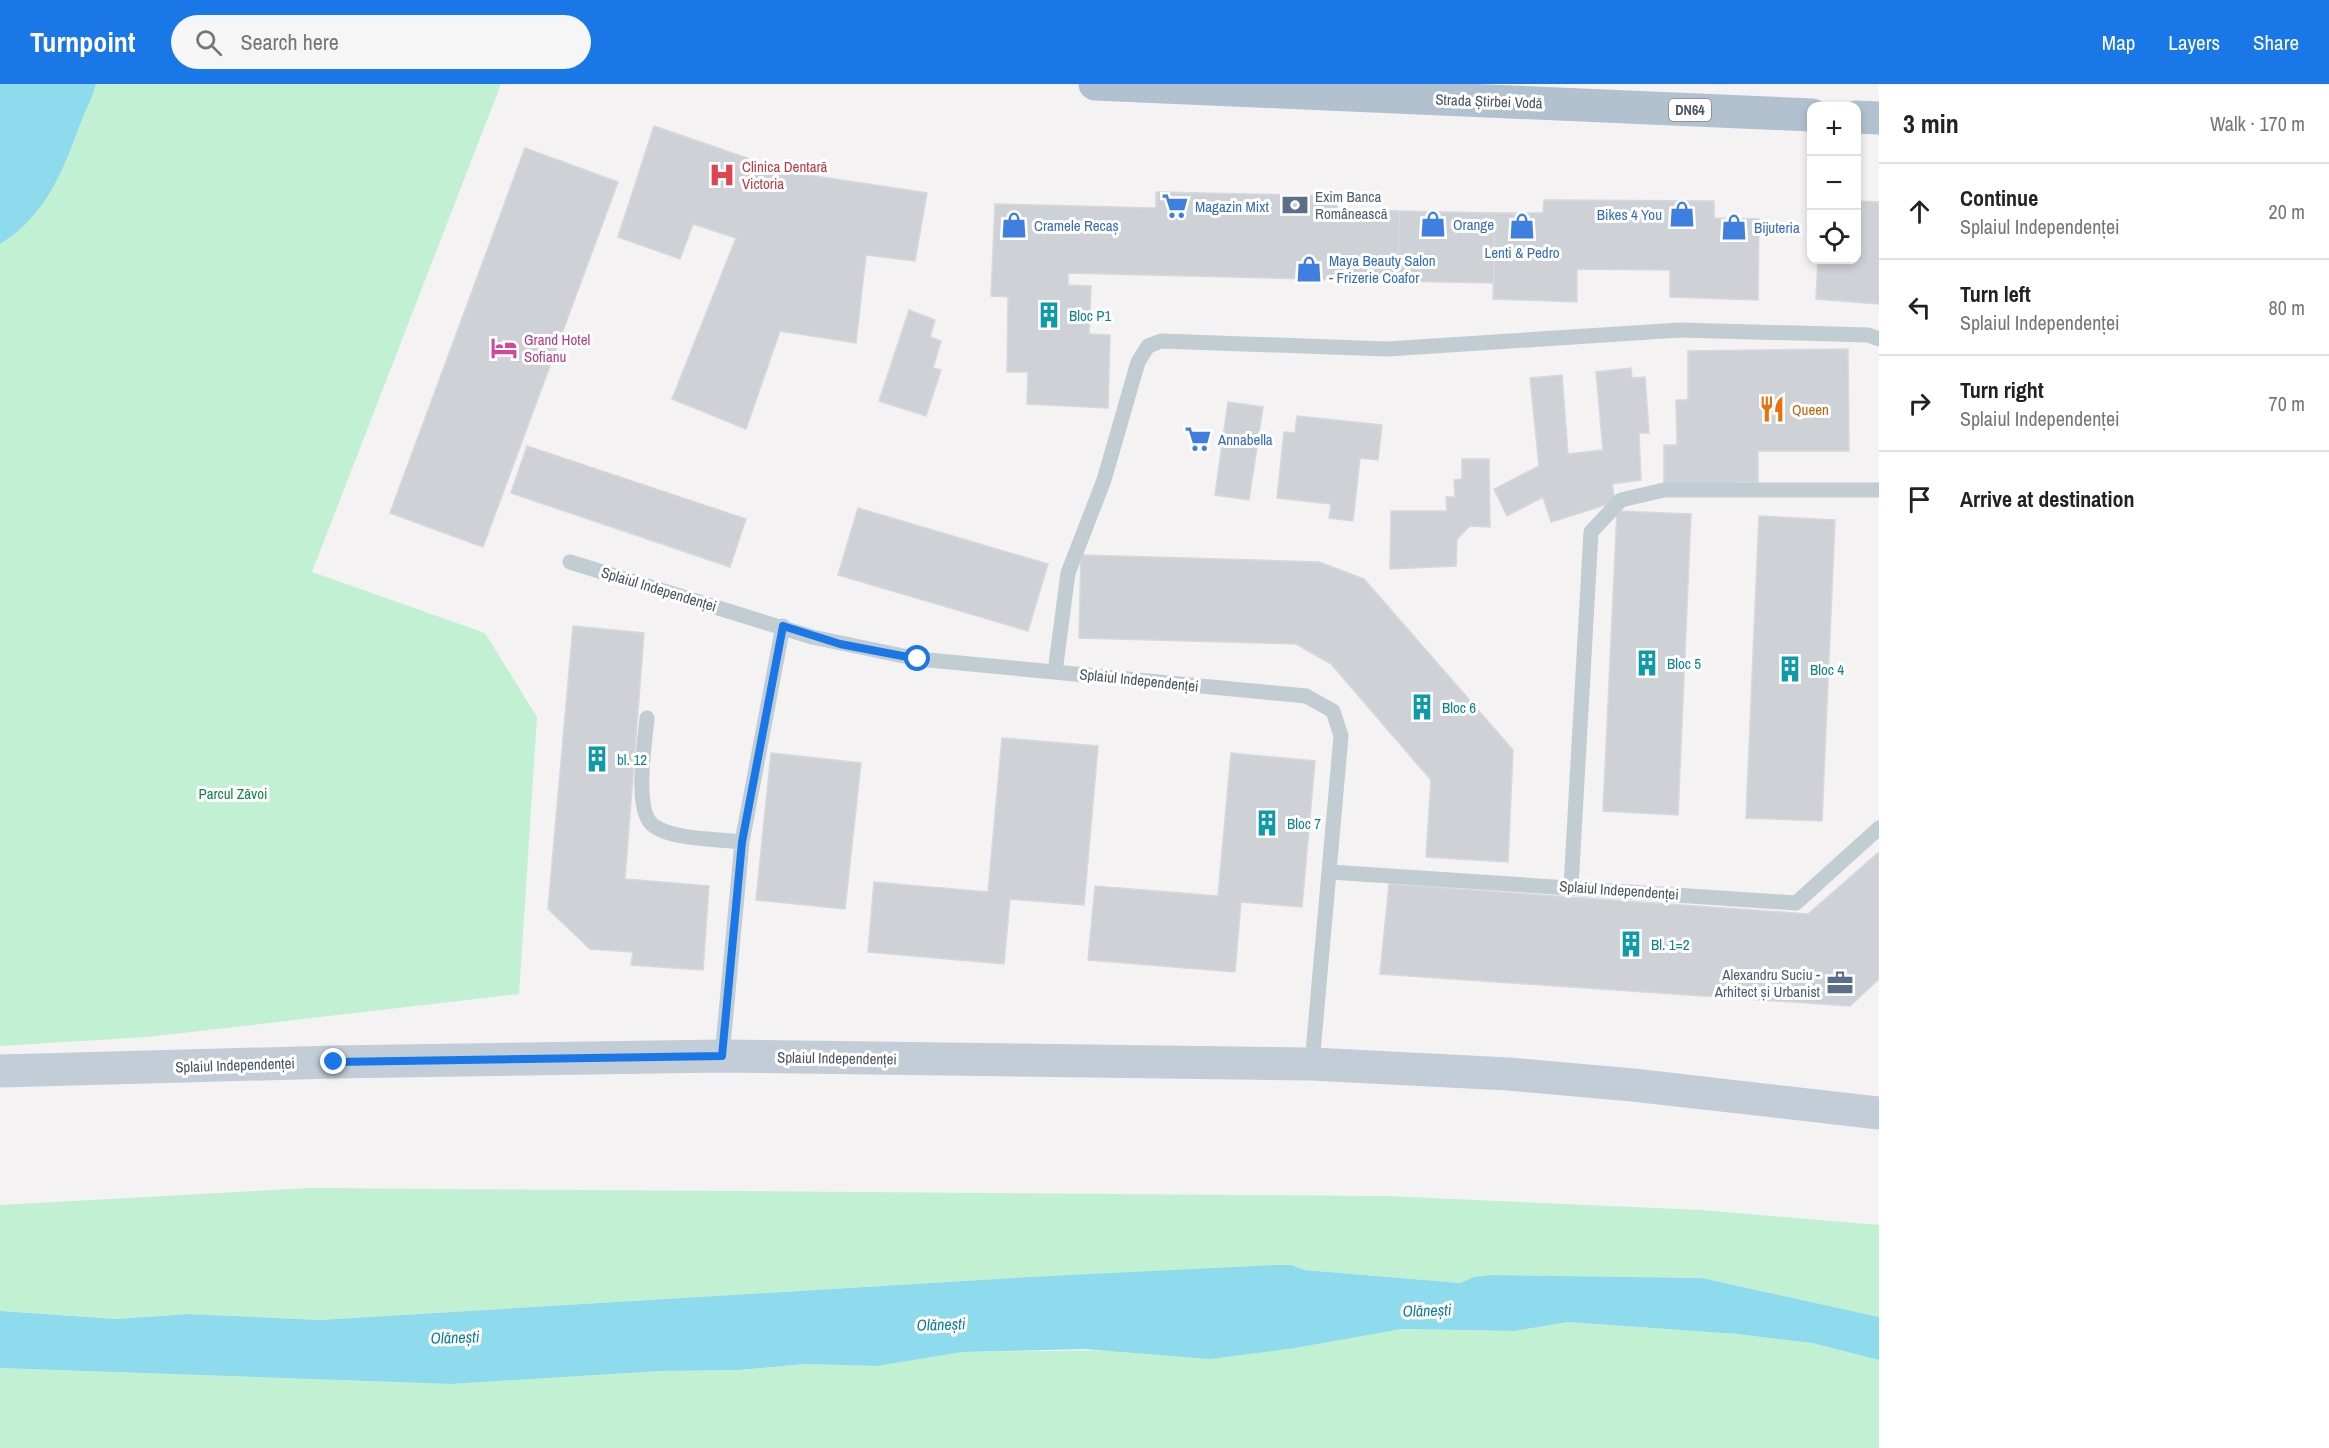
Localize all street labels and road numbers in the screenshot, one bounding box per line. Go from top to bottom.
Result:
street label: Strada Știrbei Vodă [1435,89,1543,113]
road number: DN64 [1669,99,1711,121]
street label: Splaiul Independenței [599,561,719,617]
street label: Splaiul Independenței [1078,663,1200,697]
street label: Splaiul Independenței [1559,875,1679,905]
street label: Splaiul Independenței [777,1046,897,1070]
street label: Splaiul Independenței [175,1052,295,1078]

